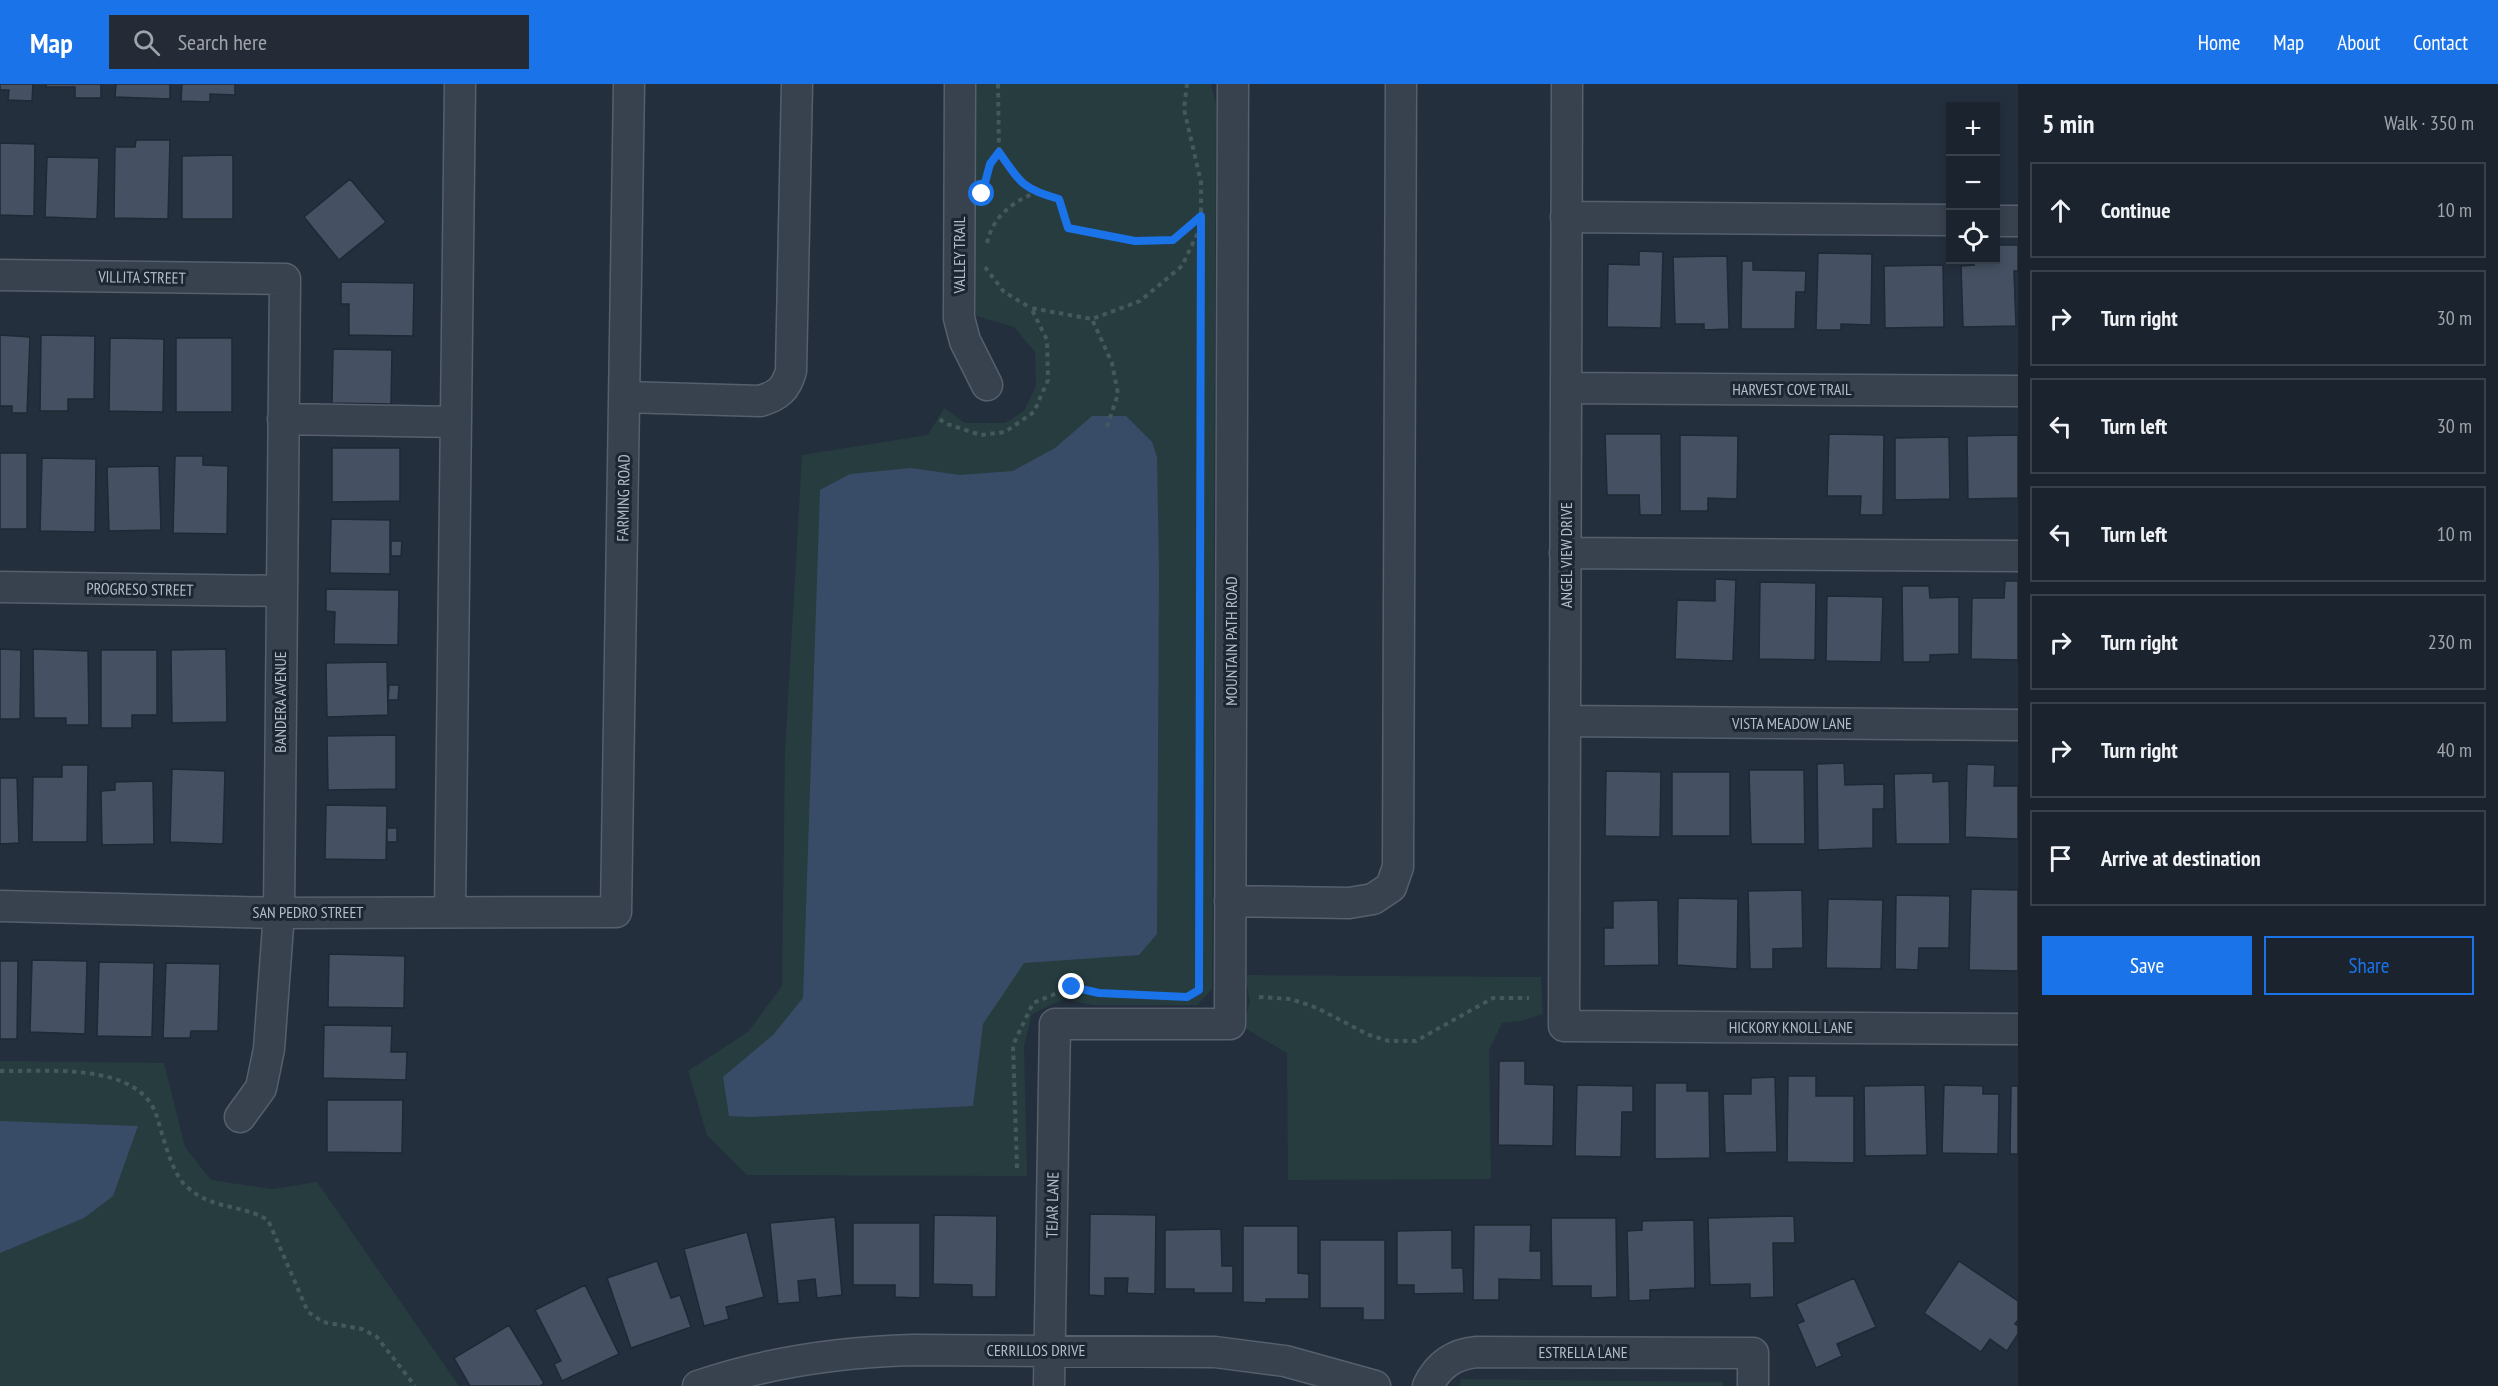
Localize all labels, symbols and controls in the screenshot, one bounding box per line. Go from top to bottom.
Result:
search box [109,15,529,69]
text: Map [30,24,73,61]
icon: search [130,26,163,59]
text: Search here [178,28,267,56]
text: Home [2198,29,2240,56]
text: Map [2273,29,2304,56]
text: About [2337,29,2380,56]
text: Contact [2413,29,2468,56]
map controls [1946,102,2000,264]
button: + [1946,102,2000,156]
text: 5 min [2042,107,2095,140]
text: Walk · 350 m [2384,110,2474,136]
button: − [1946,156,2000,210]
route start [968,180,994,206]
icon: ahead [2044,194,2077,227]
text: Continue [2101,196,2171,224]
text: 10 m [2437,197,2472,223]
button: locate [1946,210,2000,264]
street label: VALLEY TRAIL [949,216,969,294]
street label: VILLITA STREET [97,266,186,288]
icon: right [2044,302,2077,335]
text: Turn right [2101,304,2178,332]
text: 30 m [2437,305,2472,331]
street label: HARVEST COVE TRAIL [1732,379,1852,399]
icon: left [2044,410,2077,443]
text: Turn left [2101,412,2167,440]
text: 30 m [2437,413,2472,439]
street label: FARMING ROAD [612,454,634,542]
street label: ANGEL VIEW DRIVE [1556,502,1576,608]
icon: left [2044,518,2077,551]
text: Turn left [2101,520,2167,548]
text: 10 m [2437,521,2472,547]
street label: MOUNTAIN PATH ROAD [1221,576,1241,706]
street label: PROGRESO STREET [86,578,194,600]
icon: right [2044,626,2077,659]
text: Turn right [2101,628,2178,656]
text: 230 m [2428,629,2472,655]
street label: BANDERA AVENUE [270,651,290,753]
street label: VISTA MEADOW LANE [1731,713,1852,733]
icon: right [2044,734,2077,767]
text: Turn right [2101,736,2178,764]
text: 40 m [2437,737,2472,763]
icon: arrive [2044,842,2077,875]
text: Arrive at destination [2101,844,2261,872]
street label: SAN PEDRO STREET [253,902,363,922]
button: Save [2042,936,2252,995]
button: Share [2264,936,2474,995]
route end [1058,973,1084,999]
street label: HICKORY KNOLL LANE [1729,1017,1853,1037]
street label: TEJAR LANE [1041,1172,1063,1238]
street label: CERRILLOS DRIVE [987,1340,1086,1360]
street label: ESTRELLA LANE [1539,1342,1628,1362]

